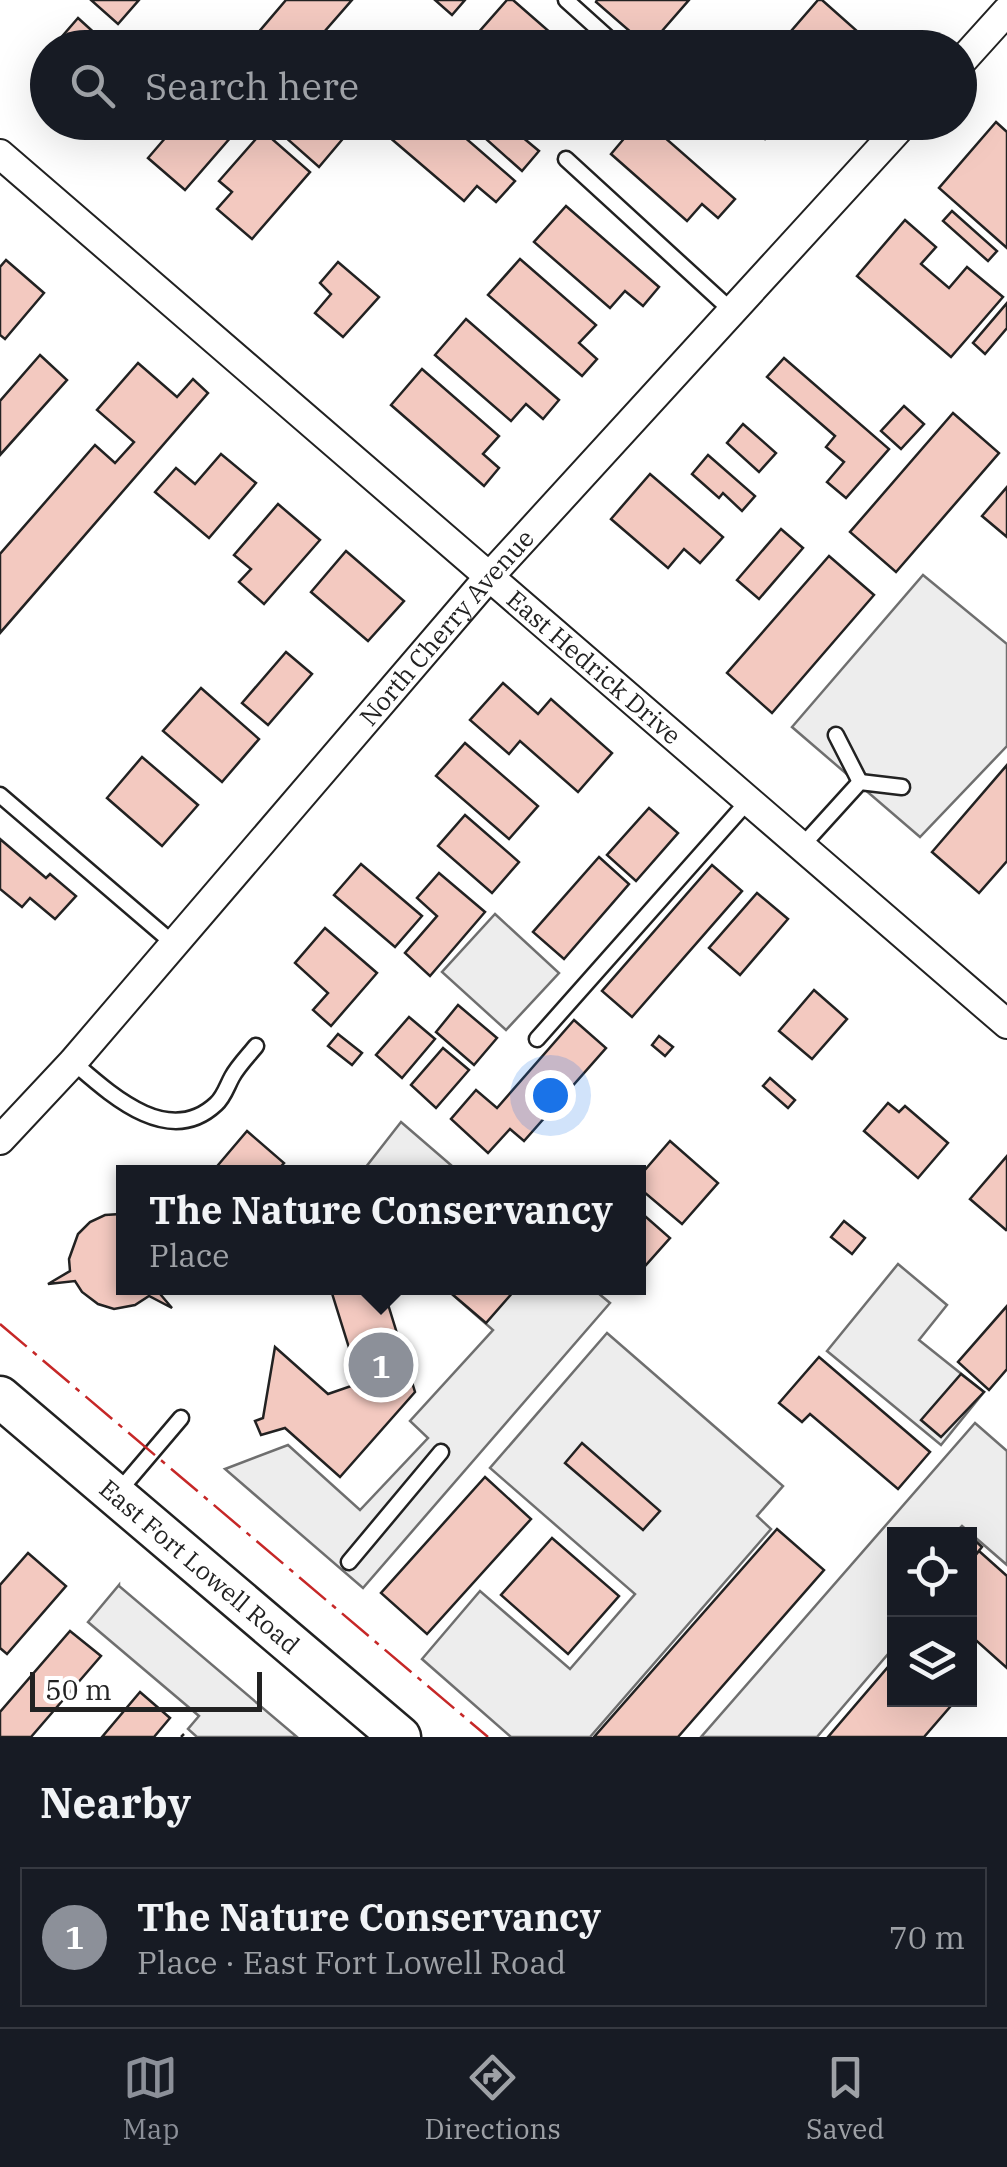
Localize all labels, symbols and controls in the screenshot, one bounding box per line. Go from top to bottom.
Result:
search box [30,30,977,140]
icon: search [65,58,120,113]
text: Search here [145,61,359,110]
street label: North Cherry Avenue [352,522,541,732]
street label: East Hedrick Drive [500,582,688,751]
your location [525,1070,576,1121]
popup [116,1165,646,1295]
text: The Nature Conservancy [149,1185,613,1234]
text: Place [149,1234,229,1276]
pin: 1 [348,1328,414,1402]
street label: East Fort Lowell Road [93,1472,307,1661]
map controls [887,1527,977,1707]
button: locate [887,1527,977,1617]
button: layers [887,1617,977,1707]
scale bar [30,1667,262,1712]
text: 50 m [45,1671,112,1708]
text: Nearby [40,1775,191,1830]
text: The Nature Conservancy [137,1892,601,1941]
text: 1 [65,1916,84,1958]
text: 70 m [889,1916,965,1958]
text: Place · East Fort Lowell Road [137,1941,566,1983]
tab: Map [123,2050,179,2147]
tab: Directions [424,2050,561,2147]
tab: Saved [806,2050,884,2147]

